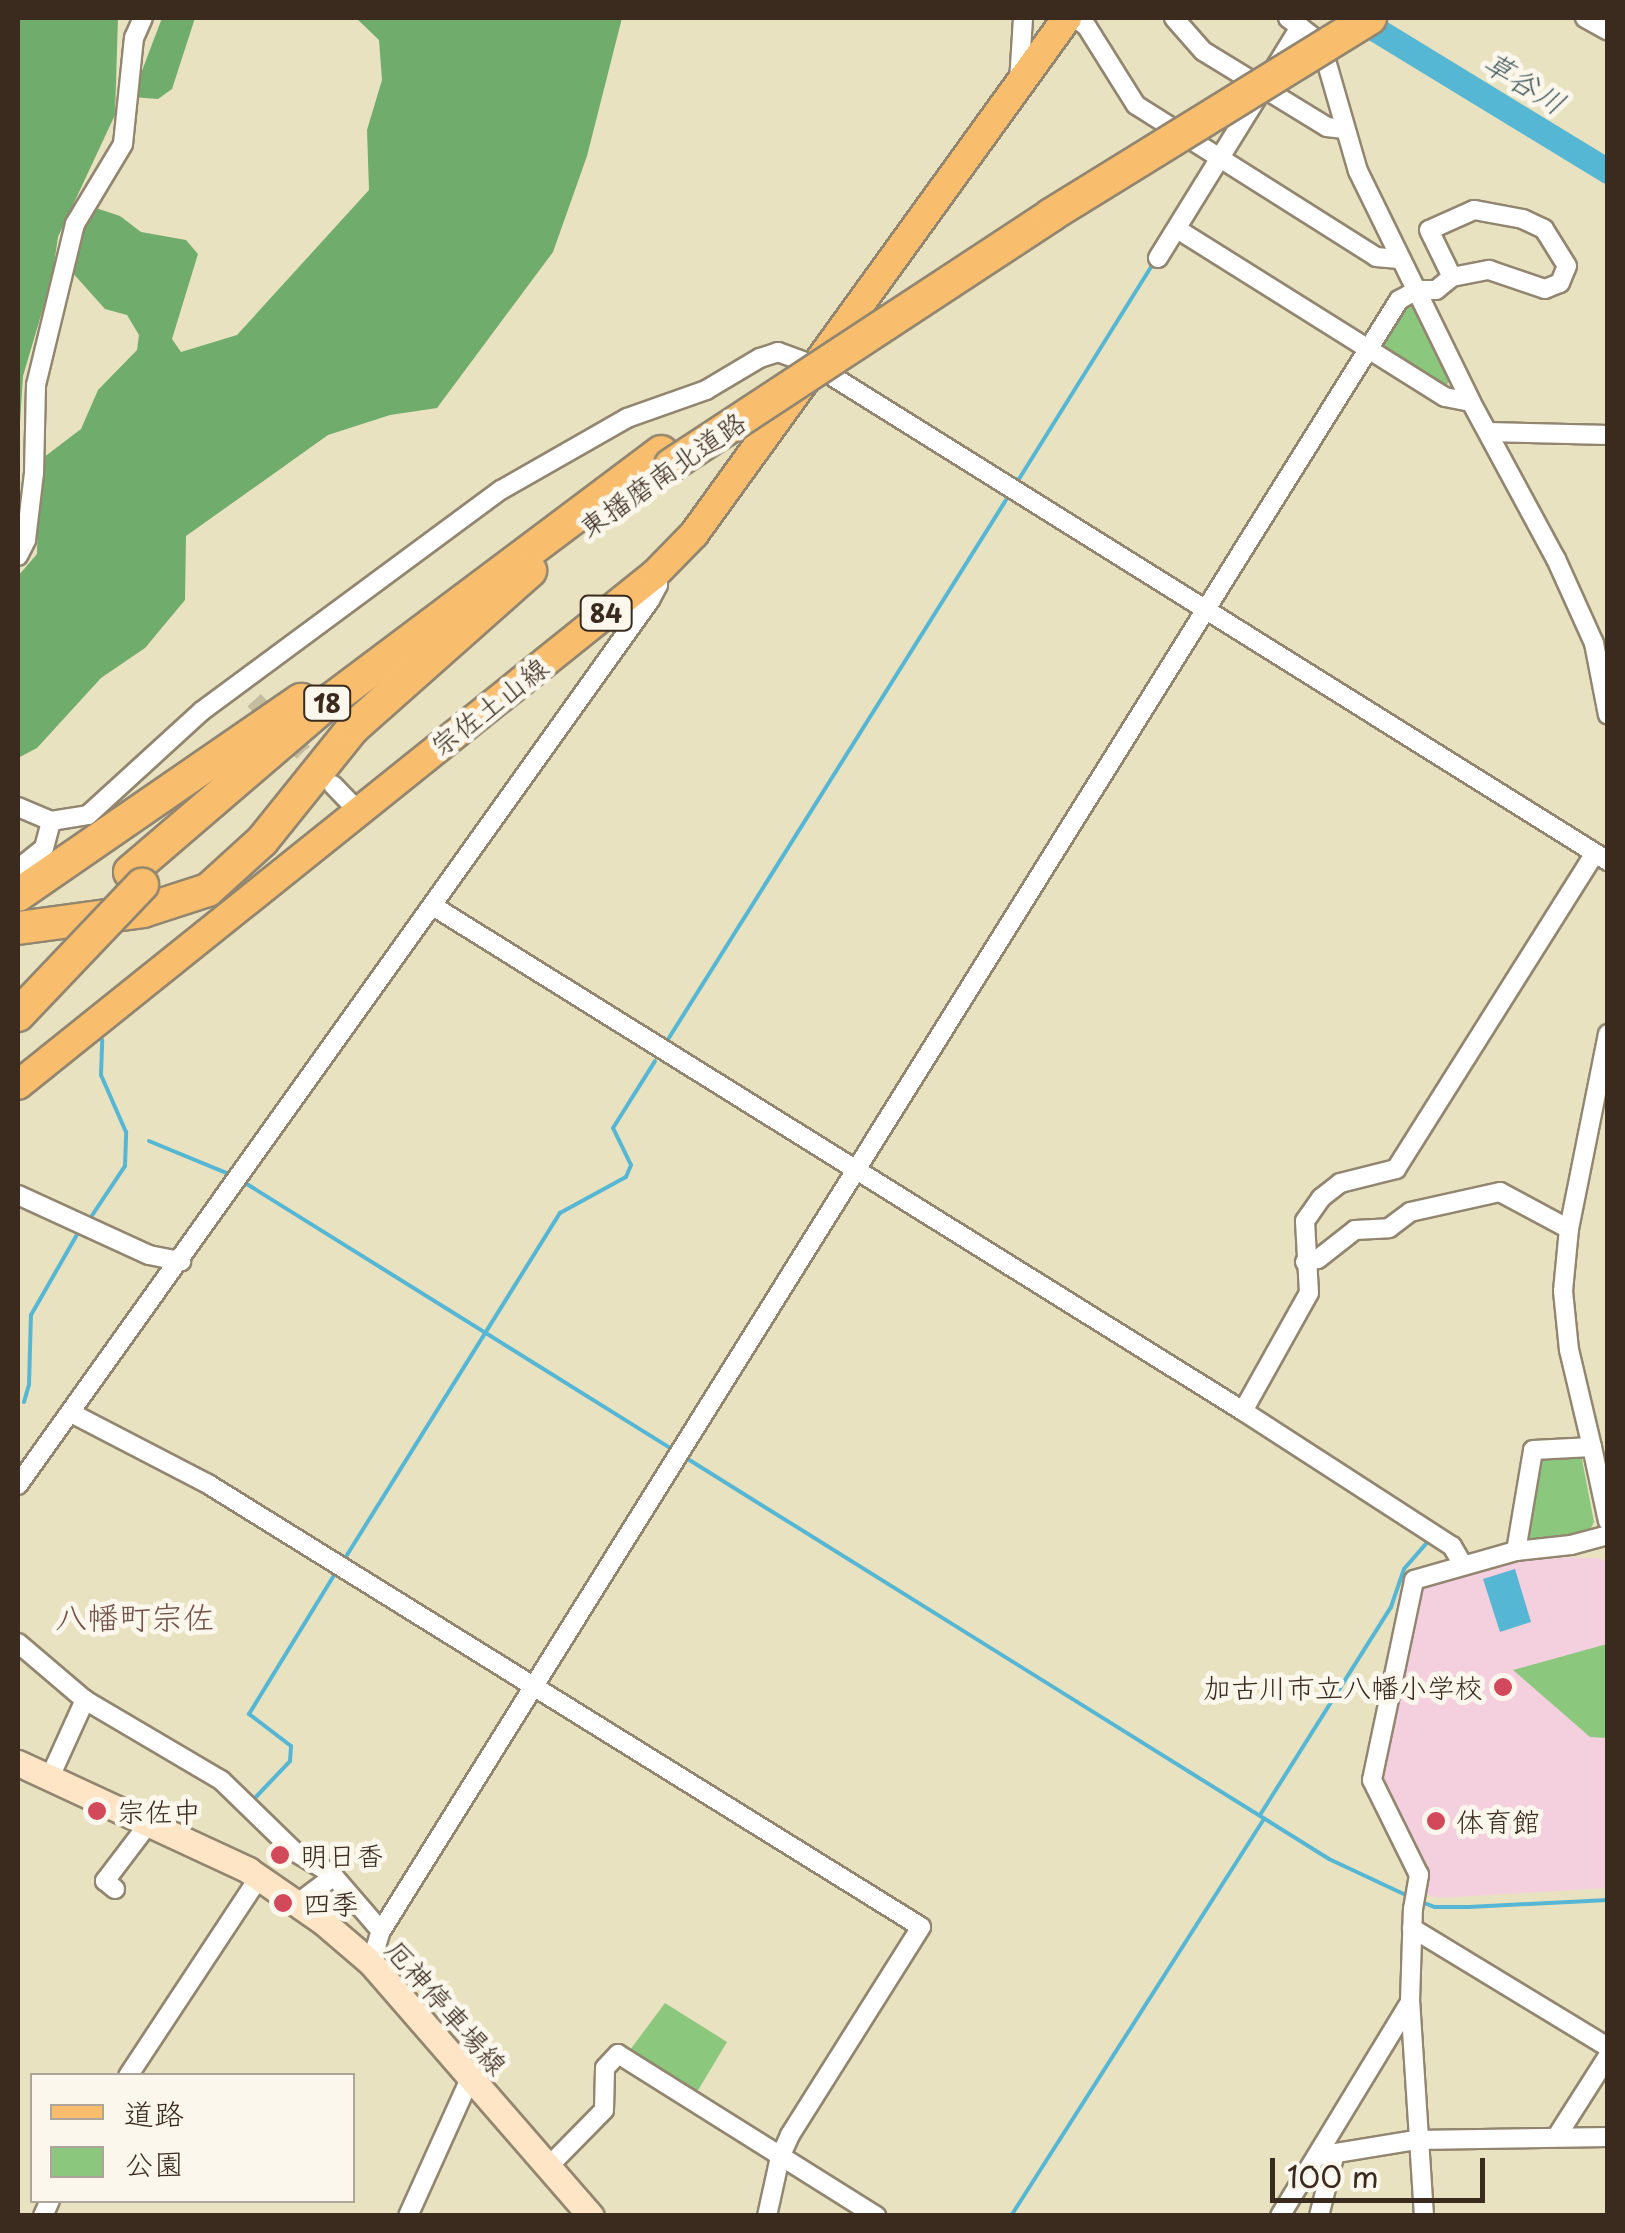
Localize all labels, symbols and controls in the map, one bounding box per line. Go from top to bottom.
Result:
water label: 草谷川 [1477,43,1573,121]
street label: 東播磨南北道路 [572,404,752,544]
road number: 84 [578,593,634,633]
street label: 宗佐土山線 [423,650,555,762]
road number: 18 [302,683,352,723]
district label: 八幡町宗佐 [55,1597,215,1635]
place label: 加古川市立八幡小学校 [1203,1670,1483,1704]
marker: 加古川市立八幡小学校 [1492,1676,1514,1698]
place label: 宗佐中 [117,1794,201,1828]
marker: 宗佐中 [86,1800,108,1822]
place label: 体育館 [1456,1804,1540,1838]
marker: 体育館 [1425,1810,1447,1832]
place label: 明日香 [300,1838,384,1872]
marker: 明日香 [269,1844,291,1866]
place label: 四季 [303,1886,359,1920]
marker: 四季 [272,1892,294,1914]
street label: 厄神停車場線 [379,1933,515,2081]
legend [30,2073,355,2203]
text: 道路 [124,2090,184,2135]
scale bar [1275,2138,1490,2200]
text: 公園 [124,2140,184,2185]
text: 100 m [1287,2153,1379,2198]

